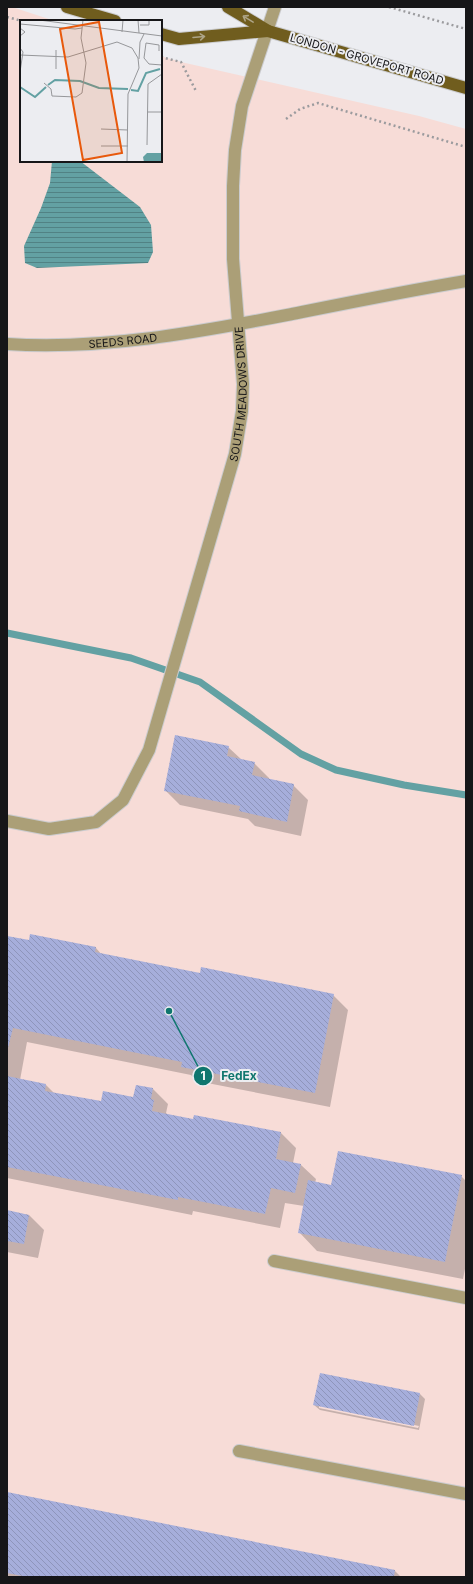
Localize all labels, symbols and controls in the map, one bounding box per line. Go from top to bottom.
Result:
one-way arrow [243,15,254,23]
inset map [20,20,162,162]
street label: LONDON - GROVEPORT ROAD [288,30,446,88]
one-way arrow [192,34,205,41]
street label: SOUTH MEADOWS DRIVE [226,326,250,463]
street label: SEEDS ROAD [88,330,158,351]
callout: FedEx [193,1064,265,1088]
text: 1 [200,1068,206,1083]
text: FedEx [221,1068,257,1083]

